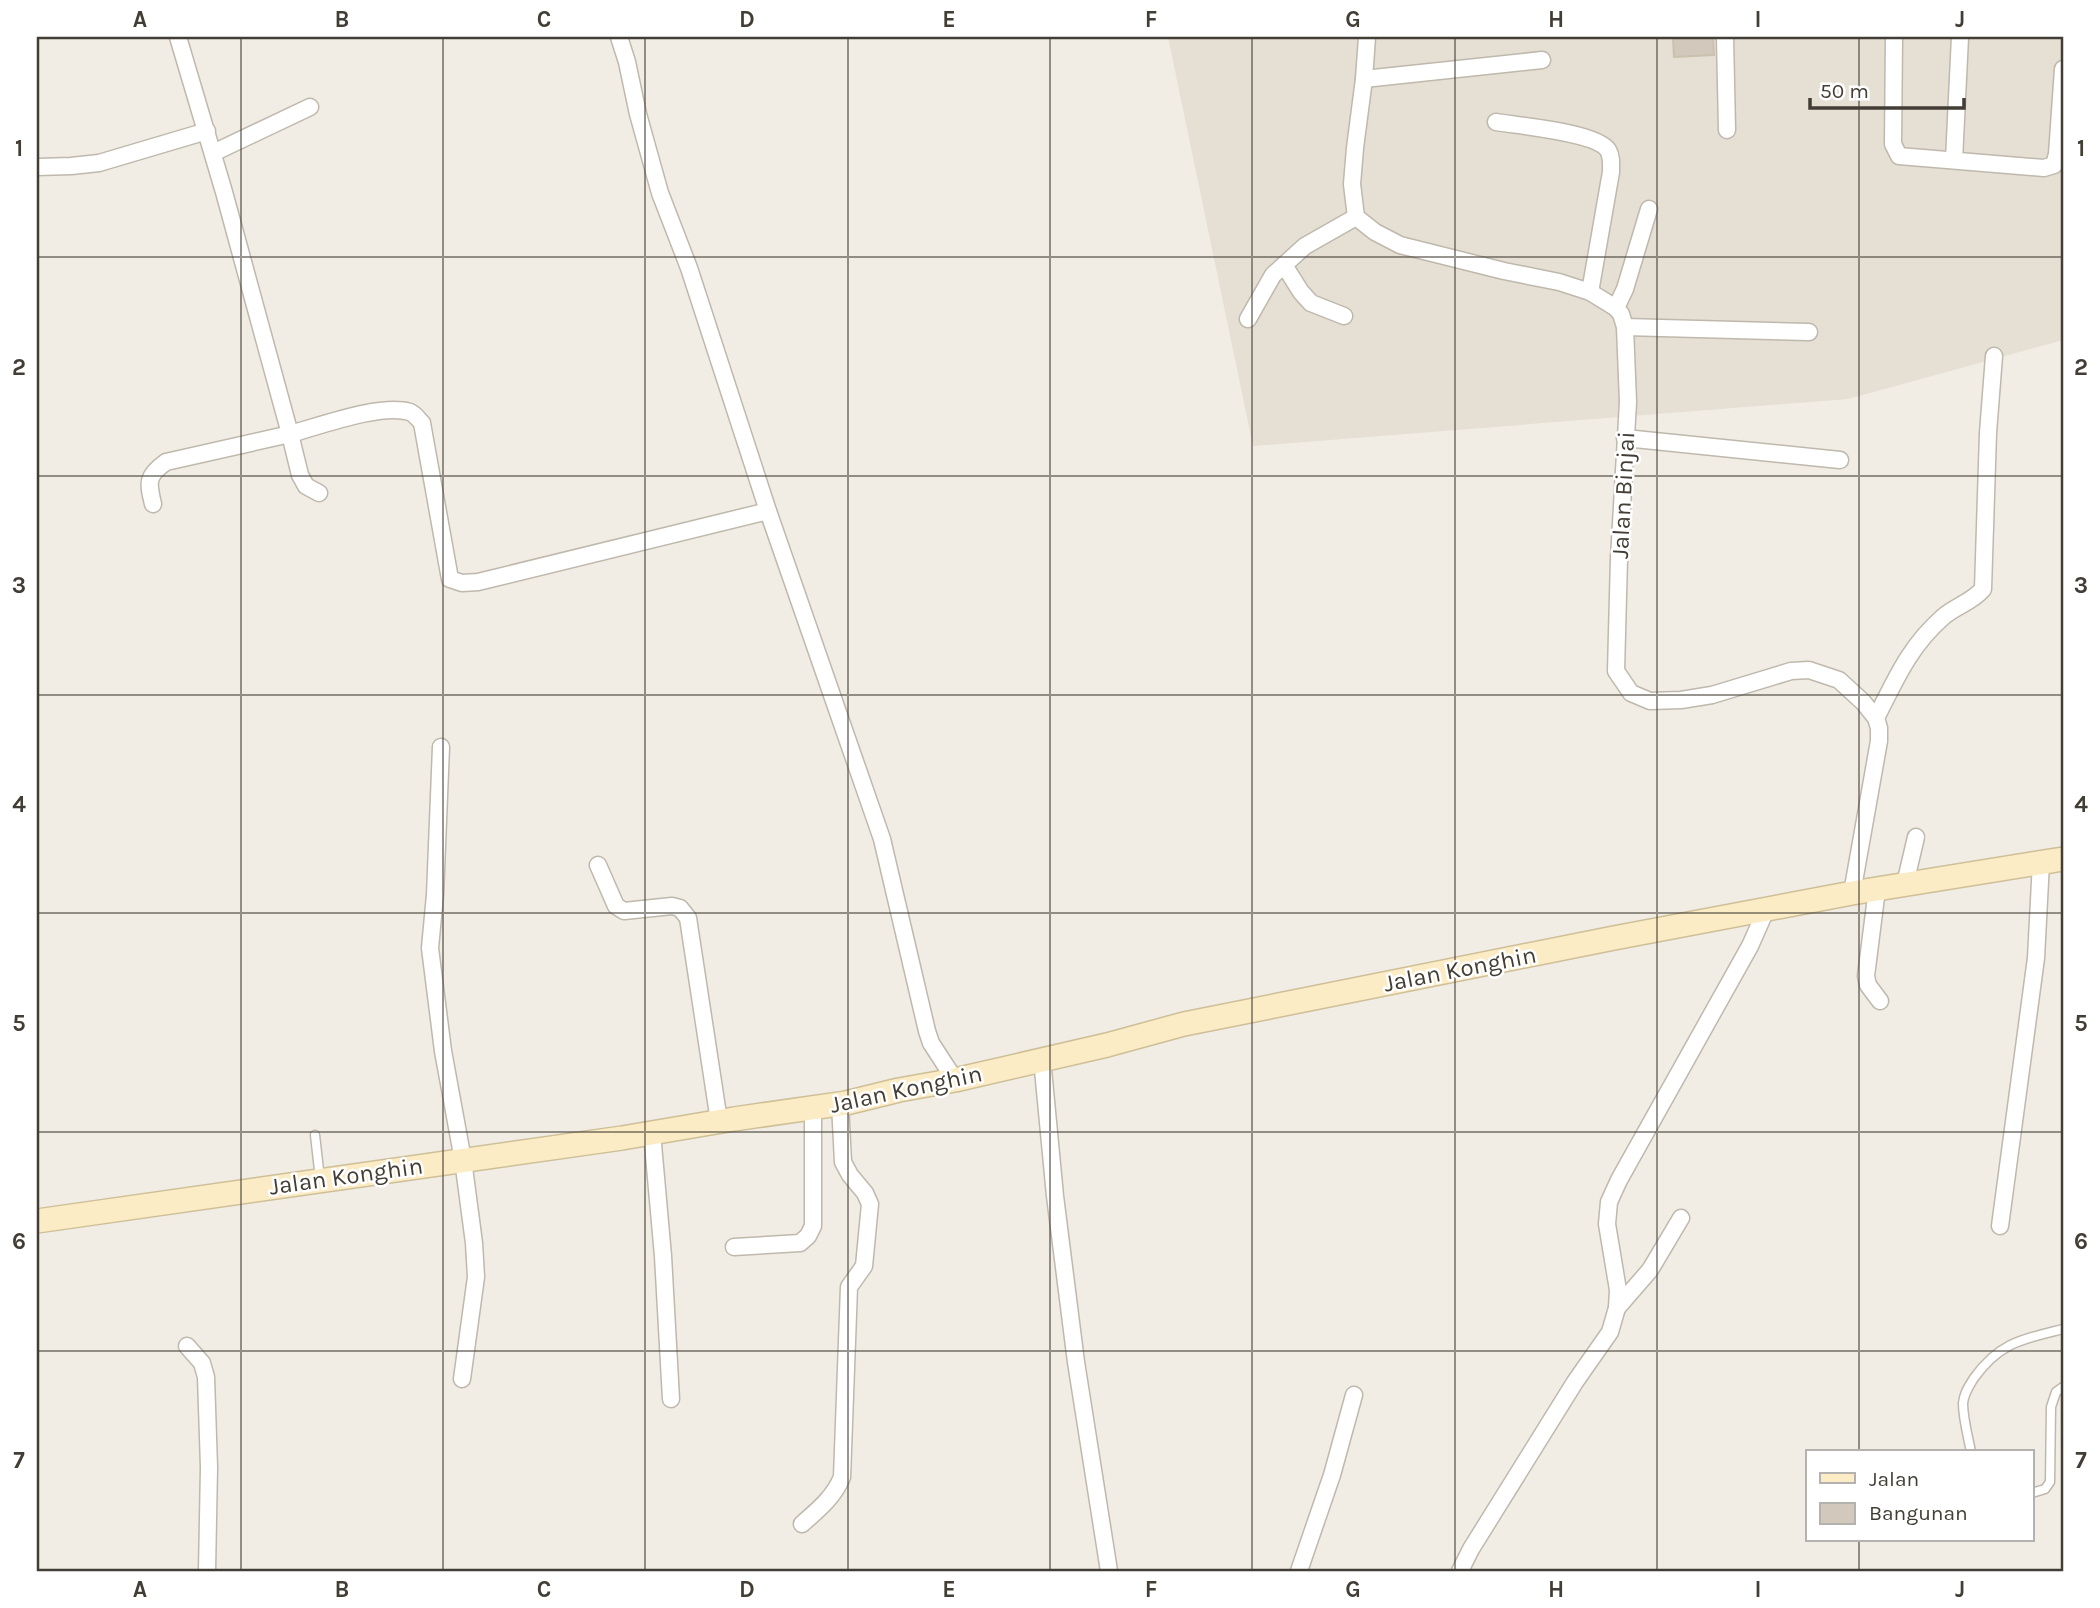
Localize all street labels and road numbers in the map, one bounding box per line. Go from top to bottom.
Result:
street label: Jalan Binjai [1606,431,1640,559]
street label: Jalan Konghin [1381,940,1539,998]
street label: Jalan Konghin [827,1059,985,1119]
street label: Jalan Konghin [267,1151,425,1201]

